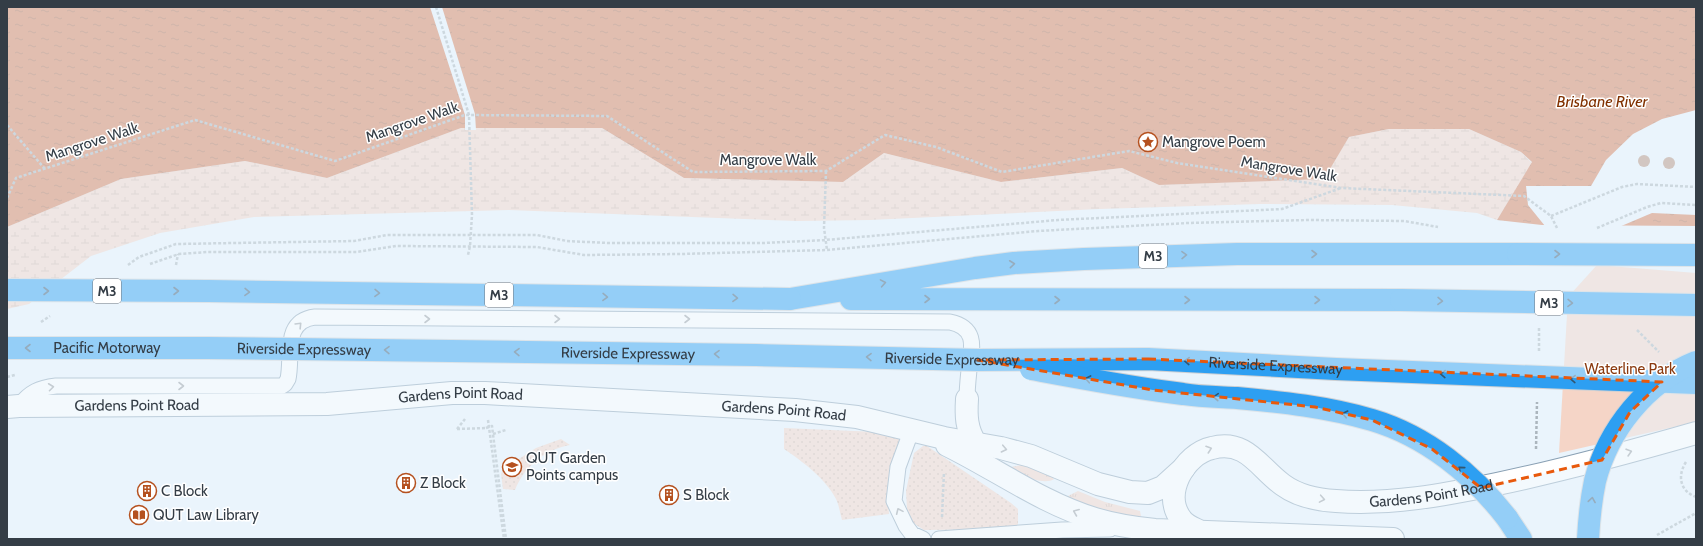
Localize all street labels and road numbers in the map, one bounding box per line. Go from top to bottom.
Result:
street label: Mangrove Walk [363,98,461,146]
street label: Mangrove Walk [43,118,141,166]
street label: Mangrove Walk [719,151,817,169]
street label: Mangrove Walk [1240,153,1339,186]
road number: M3 [1139,244,1167,268]
road number: M3 [93,279,121,303]
road number: M3 [485,283,513,307]
road number: M3 [1535,291,1563,315]
street label: Pacific Motorway [53,339,161,357]
street label: Riverside Expressway [237,339,372,359]
street label: Riverside Expressway [561,344,696,363]
street label: Riverside Expressway [885,349,1020,369]
street label: Riverside Expressway [1208,353,1344,378]
street label: Gardens Point Road [397,384,523,407]
street label: Gardens Point Road [74,396,199,415]
street label: Gardens Point Road [721,397,847,425]
street label: Gardens Point Road [1369,476,1495,511]

